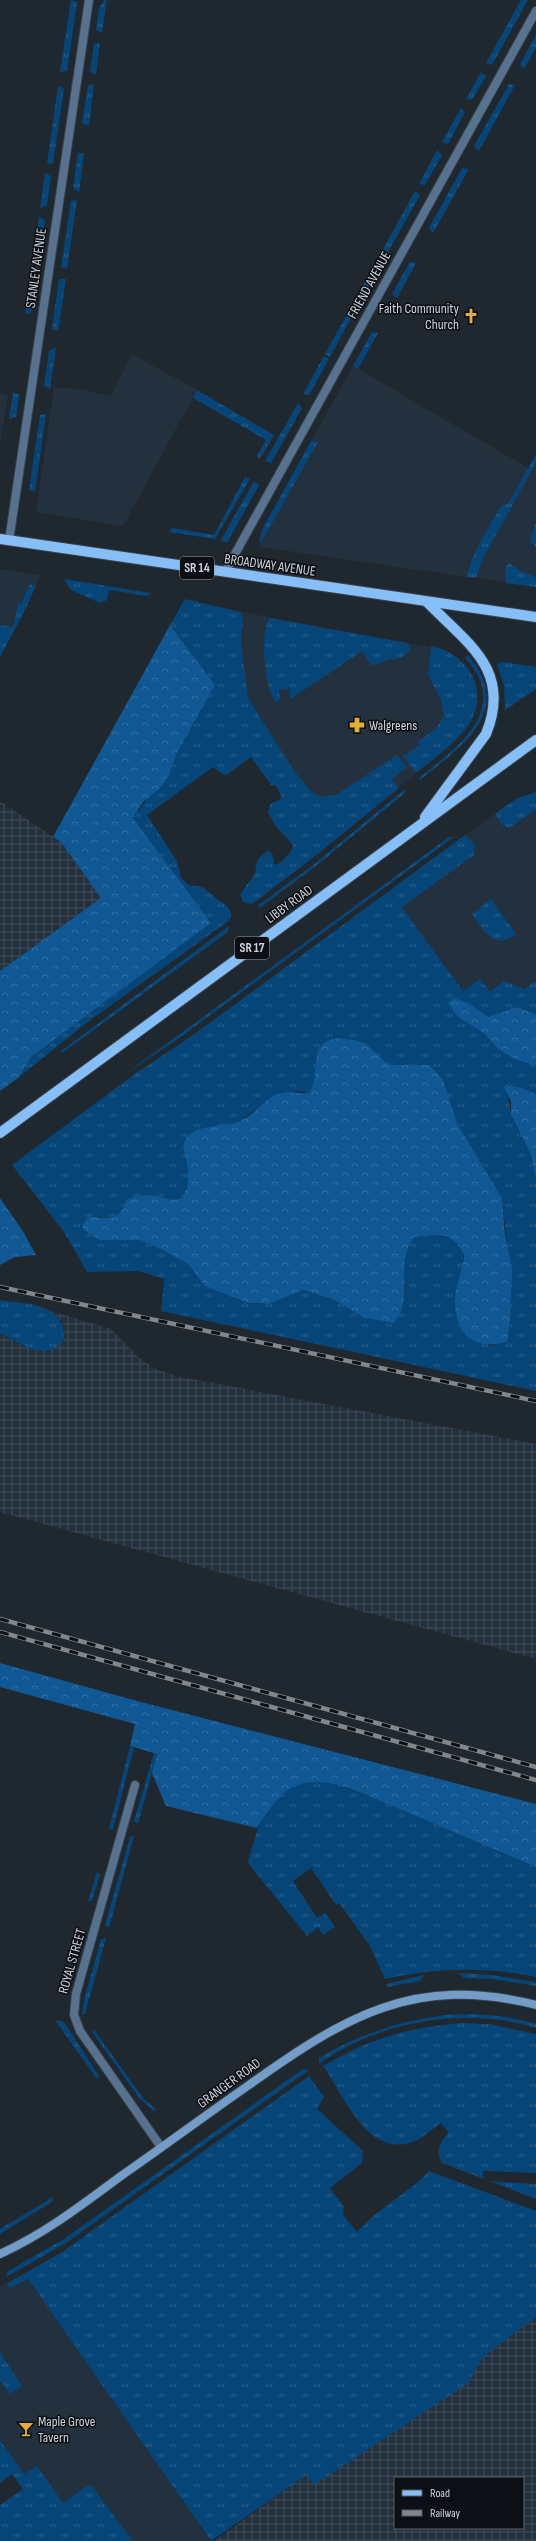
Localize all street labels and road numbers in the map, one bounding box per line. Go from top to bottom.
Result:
street label: STANLEY AVENUE [22,227,50,309]
street label: FRIEND AVENUE [344,248,395,322]
street label: BROADWAY AVENUE [223,550,317,580]
road number: SR 14 [180,557,214,579]
street label: LIBBY ROAD [262,881,316,927]
road number: SR 17 [235,937,269,959]
street label: ROYAL STREET [55,1926,89,1996]
street label: GRANGER ROAD [194,2054,264,2112]

